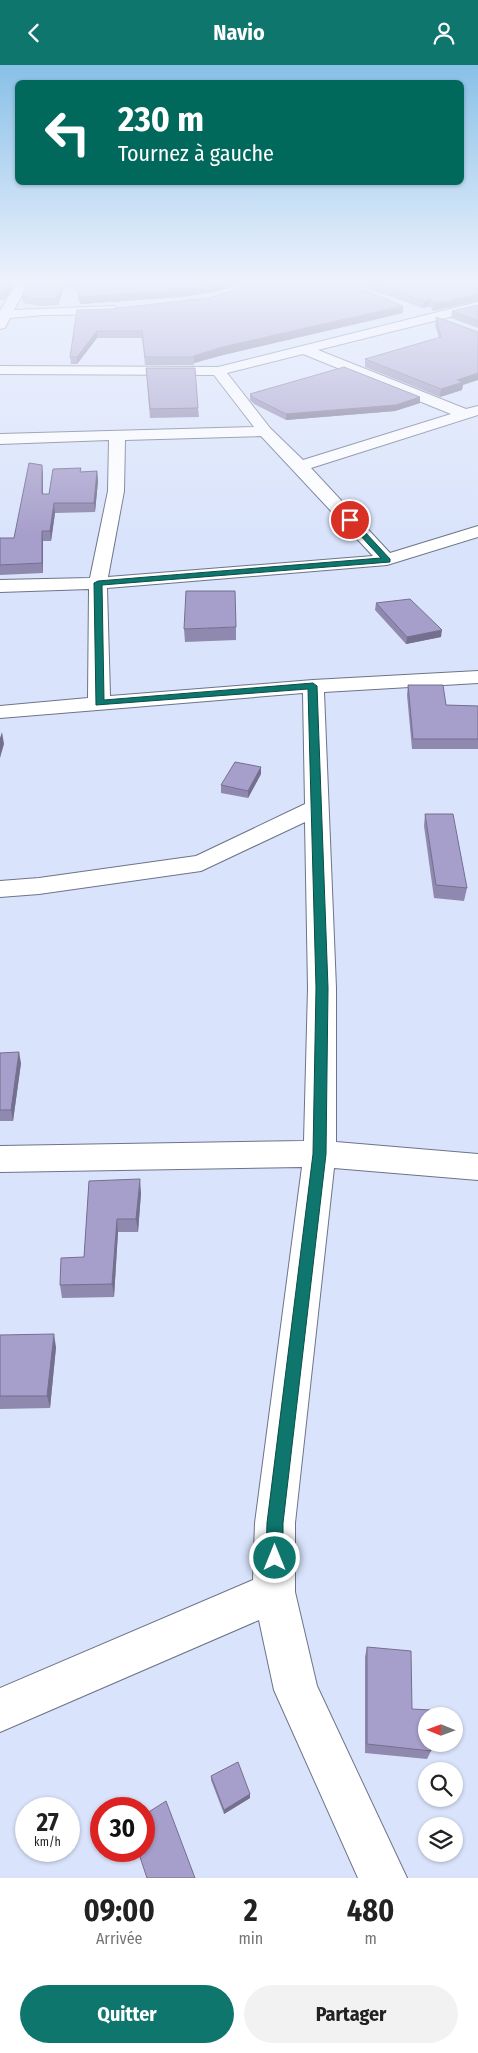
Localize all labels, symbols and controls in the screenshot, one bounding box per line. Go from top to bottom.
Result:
icon: back [20,19,48,47]
text: Navio [213,19,265,46]
icon: person [430,19,458,47]
text: 230 m [118,98,204,140]
icon: left [35,100,100,165]
text: Tournez à gauche [118,140,274,167]
pin [329,499,371,541]
icon: arrive [336,506,364,534]
position arrow [248,1531,300,1583]
north arrow [418,1707,462,1753]
map controls [418,1707,463,1862]
button: search [418,1762,463,1807]
speed limit sign: 30 [90,1797,155,1862]
text: 27 [36,1808,59,1838]
button: layers [418,1817,463,1862]
text: km/h [34,1835,61,1849]
text: 09:00 [84,1893,155,1929]
text: 2 [244,1893,258,1929]
text: 480 [347,1893,394,1929]
text: Arrivée [96,1929,142,1948]
text: min [238,1929,263,1948]
text: m [364,1929,377,1948]
button: Quitter [20,1985,234,2043]
button: Partager [244,1985,458,2043]

